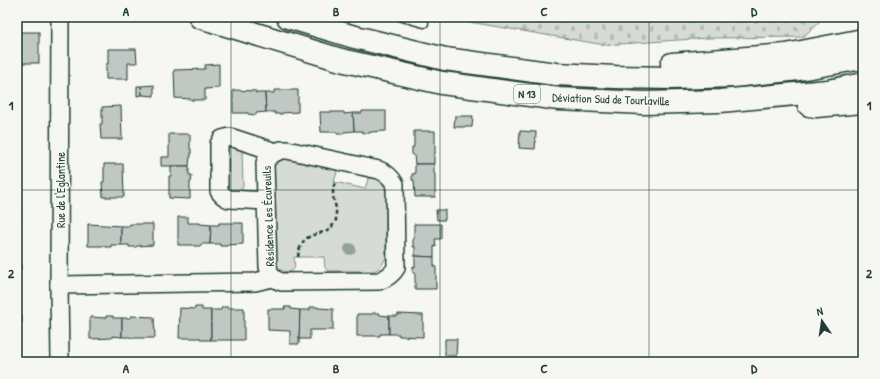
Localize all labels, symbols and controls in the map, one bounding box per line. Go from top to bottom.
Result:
text: A [123,2,130,20]
text: B [333,2,340,20]
text: C [540,2,548,20]
text: D [751,2,758,20]
road number: N 13 [514,85,540,103]
street label: Déviation Sud de Tourlaville [552,88,670,110]
text: 1 [9,96,14,114]
text: 1 [867,96,872,114]
street label: Rue de l'Eglantine [52,152,69,228]
street label: Résidence Les Écureuils [258,165,278,267]
text: 2 [8,264,15,282]
text: 2 [866,264,873,282]
north arrow [802,301,842,341]
text: N [815,304,824,319]
text: A [123,359,130,377]
text: B [333,359,340,377]
text: C [540,359,548,377]
text: D [751,359,758,377]

